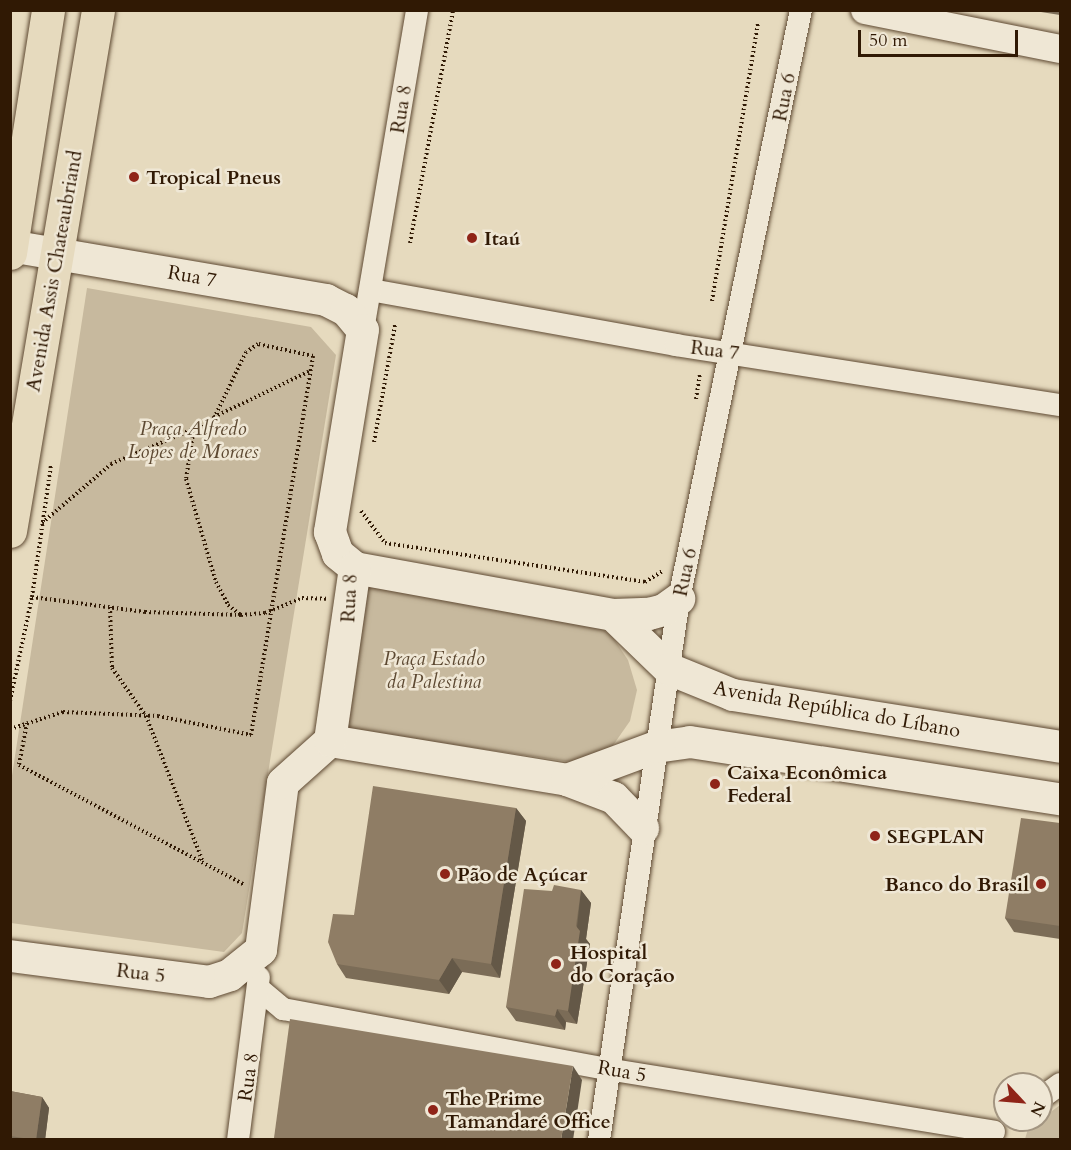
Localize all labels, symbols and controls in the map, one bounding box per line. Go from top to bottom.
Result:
scale bar [861,18,1022,56]
text: 50 m [869,28,908,53]
street label: Rua 6 [768,71,800,123]
street label: Rua 8 [385,83,417,135]
street label: Avenida Assis Chateaubriand [21,148,87,394]
place label: Tropical Pneus [146,165,281,189]
marker: Tropical Pneus [127,170,141,184]
place label: Itaú [484,226,520,250]
marker: Itaú [465,231,479,245]
street label: Rua 7 [166,260,218,292]
street label: Rua 7 [689,335,741,365]
park label: Praça Alfredo Lopes de Moraes [127,417,259,464]
street label: Rua 6 [668,545,702,599]
street label: Rua 8 [336,573,362,623]
park label: Praça Estado da Palestina [383,647,485,694]
street label: Avenida República do Líbano [712,675,962,743]
place label: Caixa Econômica Federal [727,760,887,807]
marker: Caixa Econômica Federal [708,777,722,791]
place label: SEGPLAN [887,824,984,848]
marker: SEGPLAN [868,829,882,843]
place label: Pão de Açúcar [457,862,587,886]
marker: Pão de Açúcar [438,867,452,881]
place label: Banco do Brasil [885,872,1029,896]
marker: Banco do Brasil [1034,877,1048,891]
place label: Hospital do Coração [570,940,675,987]
marker: Hospital do Coração [547,955,565,973]
street label: Rua 5 [115,958,167,988]
street label: Rua 8 [233,1051,263,1103]
street label: Rua 5 [596,1055,648,1087]
north arrow [993,1072,1053,1132]
place label: The Prime Tamandaré Office [445,1086,611,1133]
text: N [1024,1098,1050,1120]
marker: The Prime Tamandaré Office [426,1103,440,1117]

